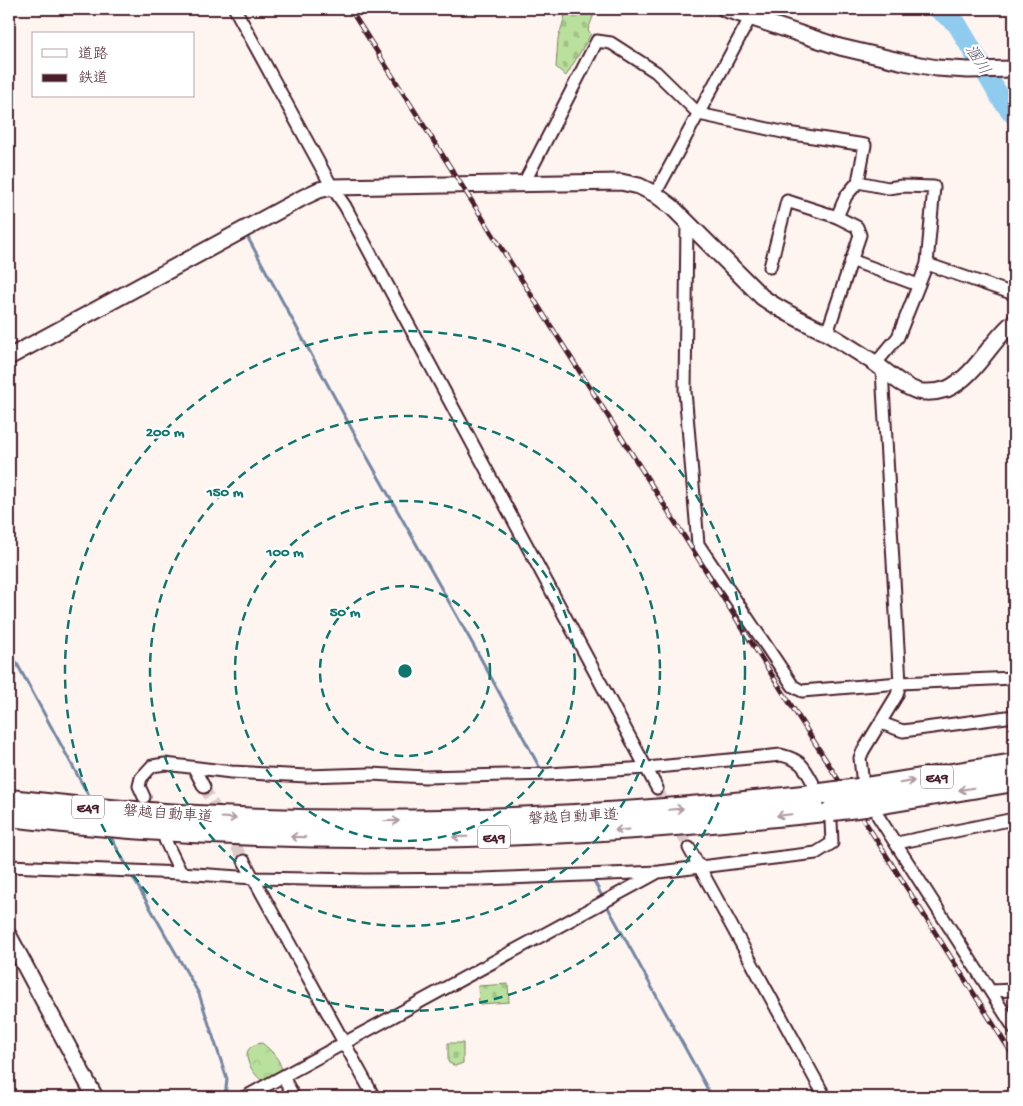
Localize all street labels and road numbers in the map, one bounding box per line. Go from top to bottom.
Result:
road number: E49 [921,766,953,789]
road number: E49 [72,796,104,819]
street label: 磐越自動車道 [122,802,213,827]
street label: 磐越自動車道 [528,806,619,829]
road number: E49 [478,826,510,849]

